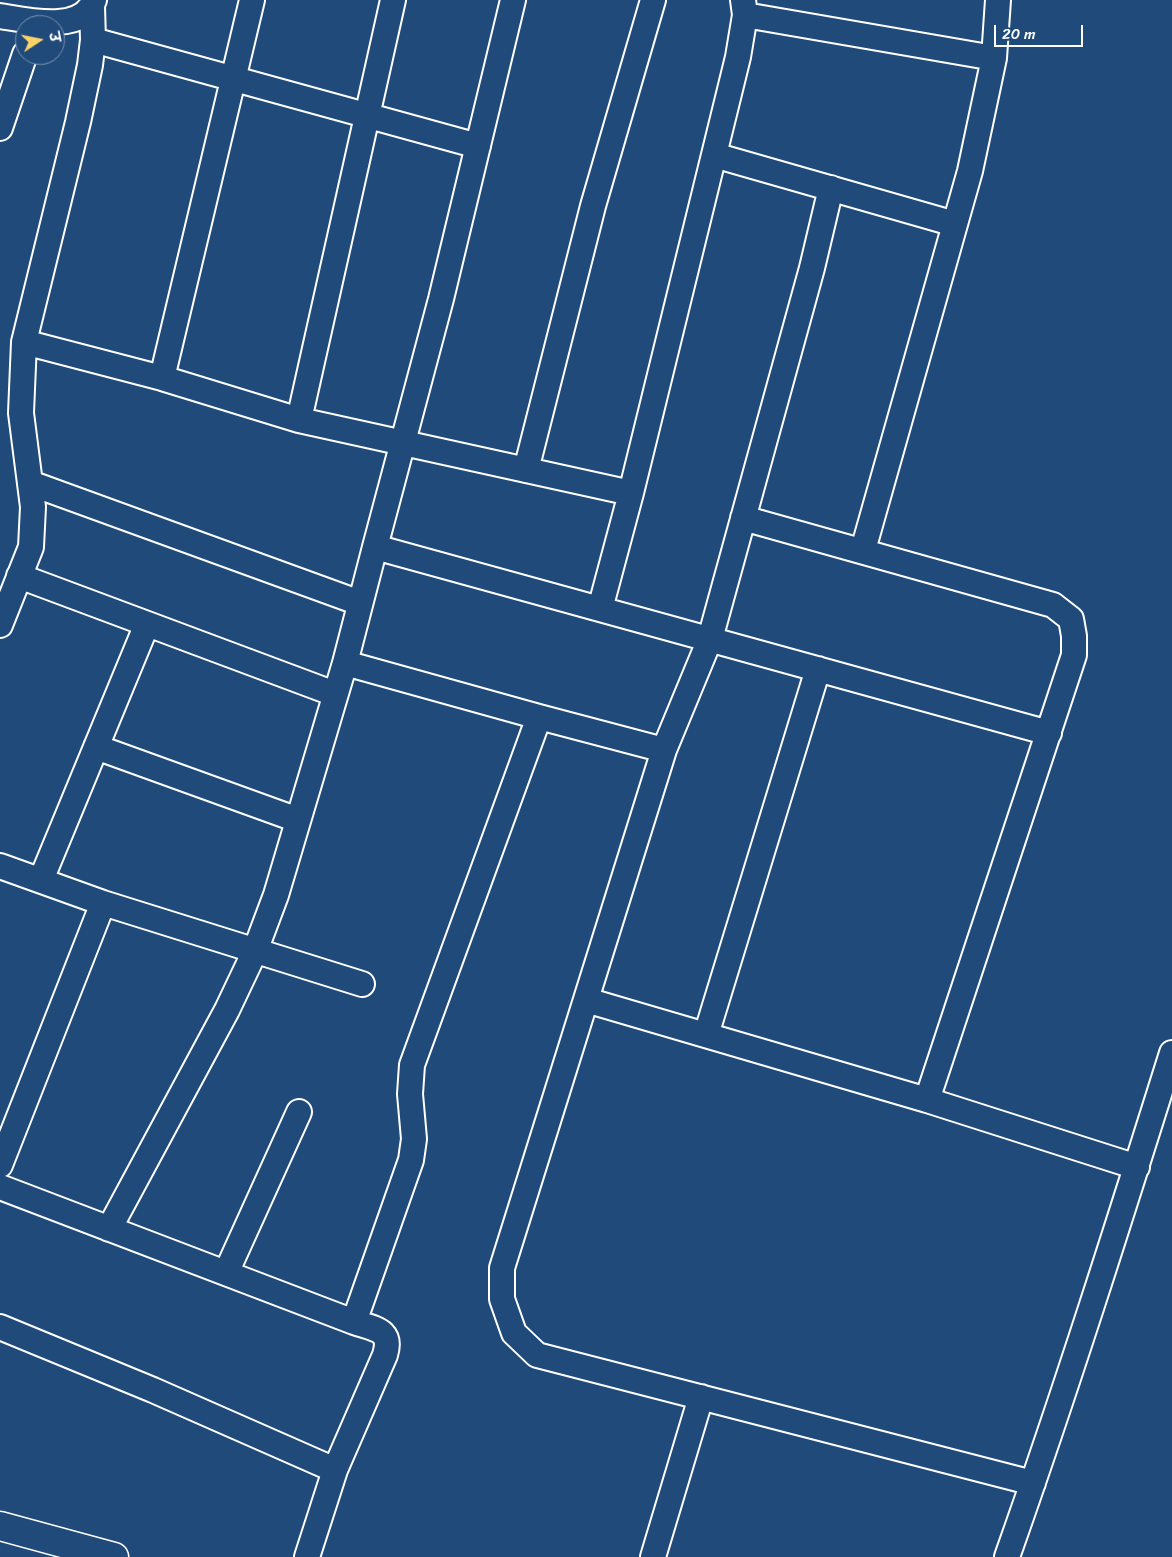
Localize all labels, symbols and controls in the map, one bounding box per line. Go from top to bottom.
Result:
north arrow [15,15,65,65]
scale bar [997,15,1086,47]
text: 20 m [1002,21,1036,47]
text: उ [41,30,67,44]

